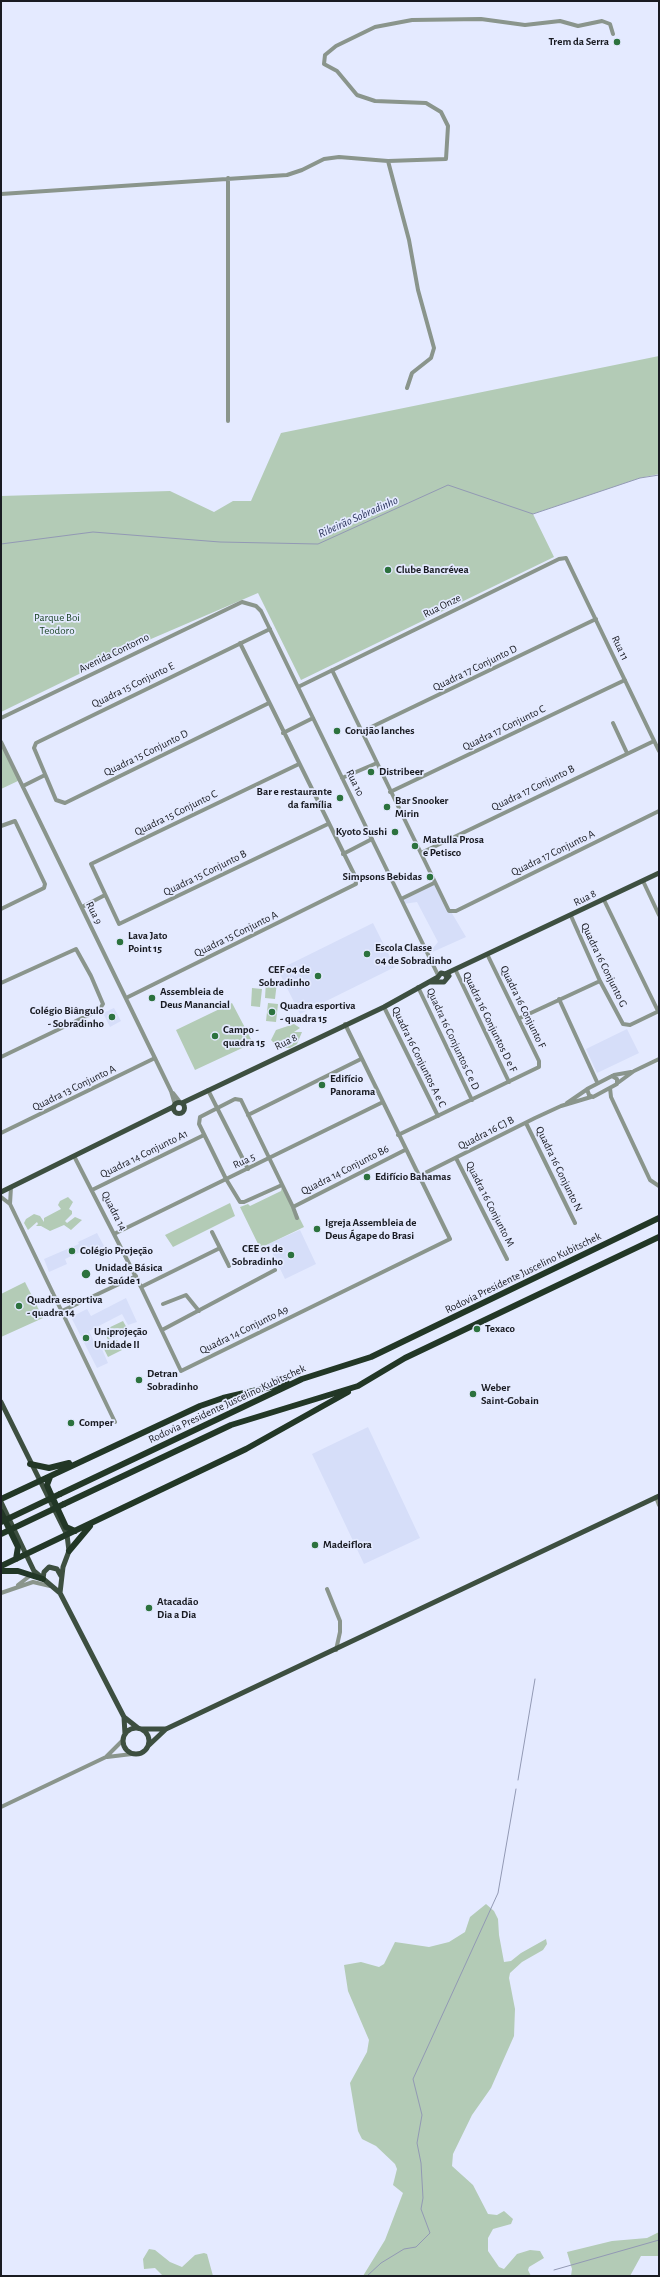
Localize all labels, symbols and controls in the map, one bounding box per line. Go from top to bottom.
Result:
place label: Trem da Serra [548,35,609,49]
marker: Trem da Serra [612,37,622,47]
water label: Ribeirão Sobradinho [316,493,400,541]
place label: Clube Bancrévea [396,563,469,577]
marker: Clube Bancrévea [383,565,393,575]
street label: Rua Onze [421,591,463,621]
park label: Parque Boi Teodoro [34,611,80,637]
street label: Avenida Contorno [77,630,151,676]
street label: Rua 11 [609,633,631,663]
street label: Quadra 17 Conjunto D [431,642,519,694]
street label: Quadra 15 Conjunto E [89,659,177,711]
street label: Quadra 17 Conjunto C [460,702,548,754]
place label: Corujão lanches [345,724,414,738]
marker: Corujão lanches [332,726,342,736]
street label: Quadra 15 Conjunto D [102,727,190,779]
street label: Quadra 17 Conjunto B [489,762,577,814]
place label: Distribeer [379,765,424,779]
marker: Distribeer [366,767,376,777]
street label: Rua 10 [343,768,367,798]
place label: Bar e restaurante da família [257,785,332,811]
street label: Quadra 15 Conjunto C [132,787,220,839]
marker: Bar e restaurante da família [335,793,345,803]
place label: Bar Snooker Mirin [395,794,448,820]
marker: Bar Snooker Mirin [382,802,392,812]
place label: Kyoto Sushi [336,825,387,839]
marker: Kyoto Sushi [390,827,400,837]
street label: Quadra 17 Conjunto A [509,827,597,879]
place label: Matulla Prosa e Petisco [423,833,484,859]
marker: Matulla Prosa e Petisco [410,841,420,851]
street label: Quadra 15 Conjunto B [161,847,249,899]
place label: Simpsons Bebidas [342,870,422,884]
marker: Simpsons Bebidas [425,872,435,882]
street label: Rua 8 [571,887,599,909]
street label: Rua 9 [83,900,105,926]
street label: Quadra 15 Conjunto A [192,908,280,960]
street label: Quadra 16 Conjunto G [578,921,630,1009]
place label: Lava Jato Point 15 [128,929,168,955]
marker: Lava Jato Point 15 [115,937,125,947]
place label: Escola Classe 04 de Sobradinho [375,941,452,967]
marker: Escola Classe 04 de Sobradinho [362,949,372,959]
place label: CEF 04 de Sobradinho [259,963,310,989]
street label: Quadra 16 Conjunto F [497,963,549,1051]
street label: Quadra 16 Conjuntos D e F [460,970,520,1074]
marker: CEF 04 de Sobradinho [313,971,323,981]
place label: Assembleia de Deus Manancial [160,985,230,1011]
street label: Quadra 16 Conjuntos C e D [424,986,482,1092]
marker: Assembleia de Deus Manancial [147,993,157,1003]
place label: Quadra esportiva - quadra 15 [280,999,356,1025]
place label: Colégio Biângulo - Sobradinho [30,1004,104,1030]
street label: Quadra 16 Conjuntos A e C [389,1004,449,1110]
marker: Quadra esportiva - quadra 15 [267,1007,277,1017]
marker: Colégio Biângulo - Sobradinho [107,1012,117,1022]
place label: Campo - quadra 15 [223,1023,265,1049]
marker: Campo - quadra 15 [210,1031,220,1041]
street label: Rua 8 [272,1031,300,1053]
street label: Quadra 13 Conjunto A [30,1062,118,1114]
place label: Edifício Panorama [330,1072,375,1098]
marker: Edifício Panorama [317,1080,327,1090]
street label: Quadra 16 CJ B [456,1113,516,1153]
street label: Quadra 16 Conjunto N [533,1124,585,1214]
street label: Quadra 14 Conjunto A1 [98,1127,190,1181]
street label: Quadra 14 Conjunto B6 [299,1142,391,1198]
street label: Rua 5 [231,1150,257,1172]
street label: Quadra 16 Conjunto M [463,1159,517,1249]
place label: Edifício Bahamas [375,1170,451,1184]
marker: Edifício Bahamas [362,1172,372,1182]
street label: Quadra 14 [98,1189,130,1233]
place label: Igreja Assembleia de Deus Ágape do Brasi [325,1216,416,1242]
marker: Igreja Assembleia de Deus Ágape do Brasi [312,1224,322,1234]
street label: Rodovia Presidente Juscelino Kubitschek [443,1229,603,1317]
place label: CEE 01 de Sobradinho [232,1242,283,1268]
place label: Colégio Projeção [80,1244,153,1258]
marker: Colégio Projeção [67,1246,77,1256]
marker: CEE 01 de Sobradinho [286,1250,296,1260]
place label: Unidade Básica de Saúde 1 [95,1261,162,1287]
marker: Unidade Básica de Saúde 1 [80,1268,92,1280]
place label: Quadra esportiva - quadra 14 [27,1293,103,1319]
marker: Quadra esportiva - quadra 14 [14,1301,24,1311]
street label: Quadra 14 Conjunto A9 [197,1303,291,1357]
place label: Texaco [485,1322,515,1336]
marker: Texaco [472,1324,482,1334]
place label: Uniprojeção Unidade II [94,1325,148,1351]
marker: Uniprojeção Unidade II [81,1333,91,1343]
street label: Rodovia Presidente Juscelino Kubitschek [146,1362,308,1446]
place label: Detran Sobradinho [147,1367,198,1393]
marker: Detran Sobradinho [134,1375,144,1385]
place label: Weber Saint-Gobain [481,1381,539,1407]
marker: Weber Saint-Gobain [468,1389,478,1399]
place label: Comper [79,1416,113,1430]
marker: Comper [66,1418,76,1428]
place label: Madeiflora [323,1538,372,1552]
marker: Madeiflora [310,1540,320,1550]
place label: Atacadão Dia a Dia [157,1595,198,1621]
marker: Atacadão Dia a Dia [144,1603,154,1613]

